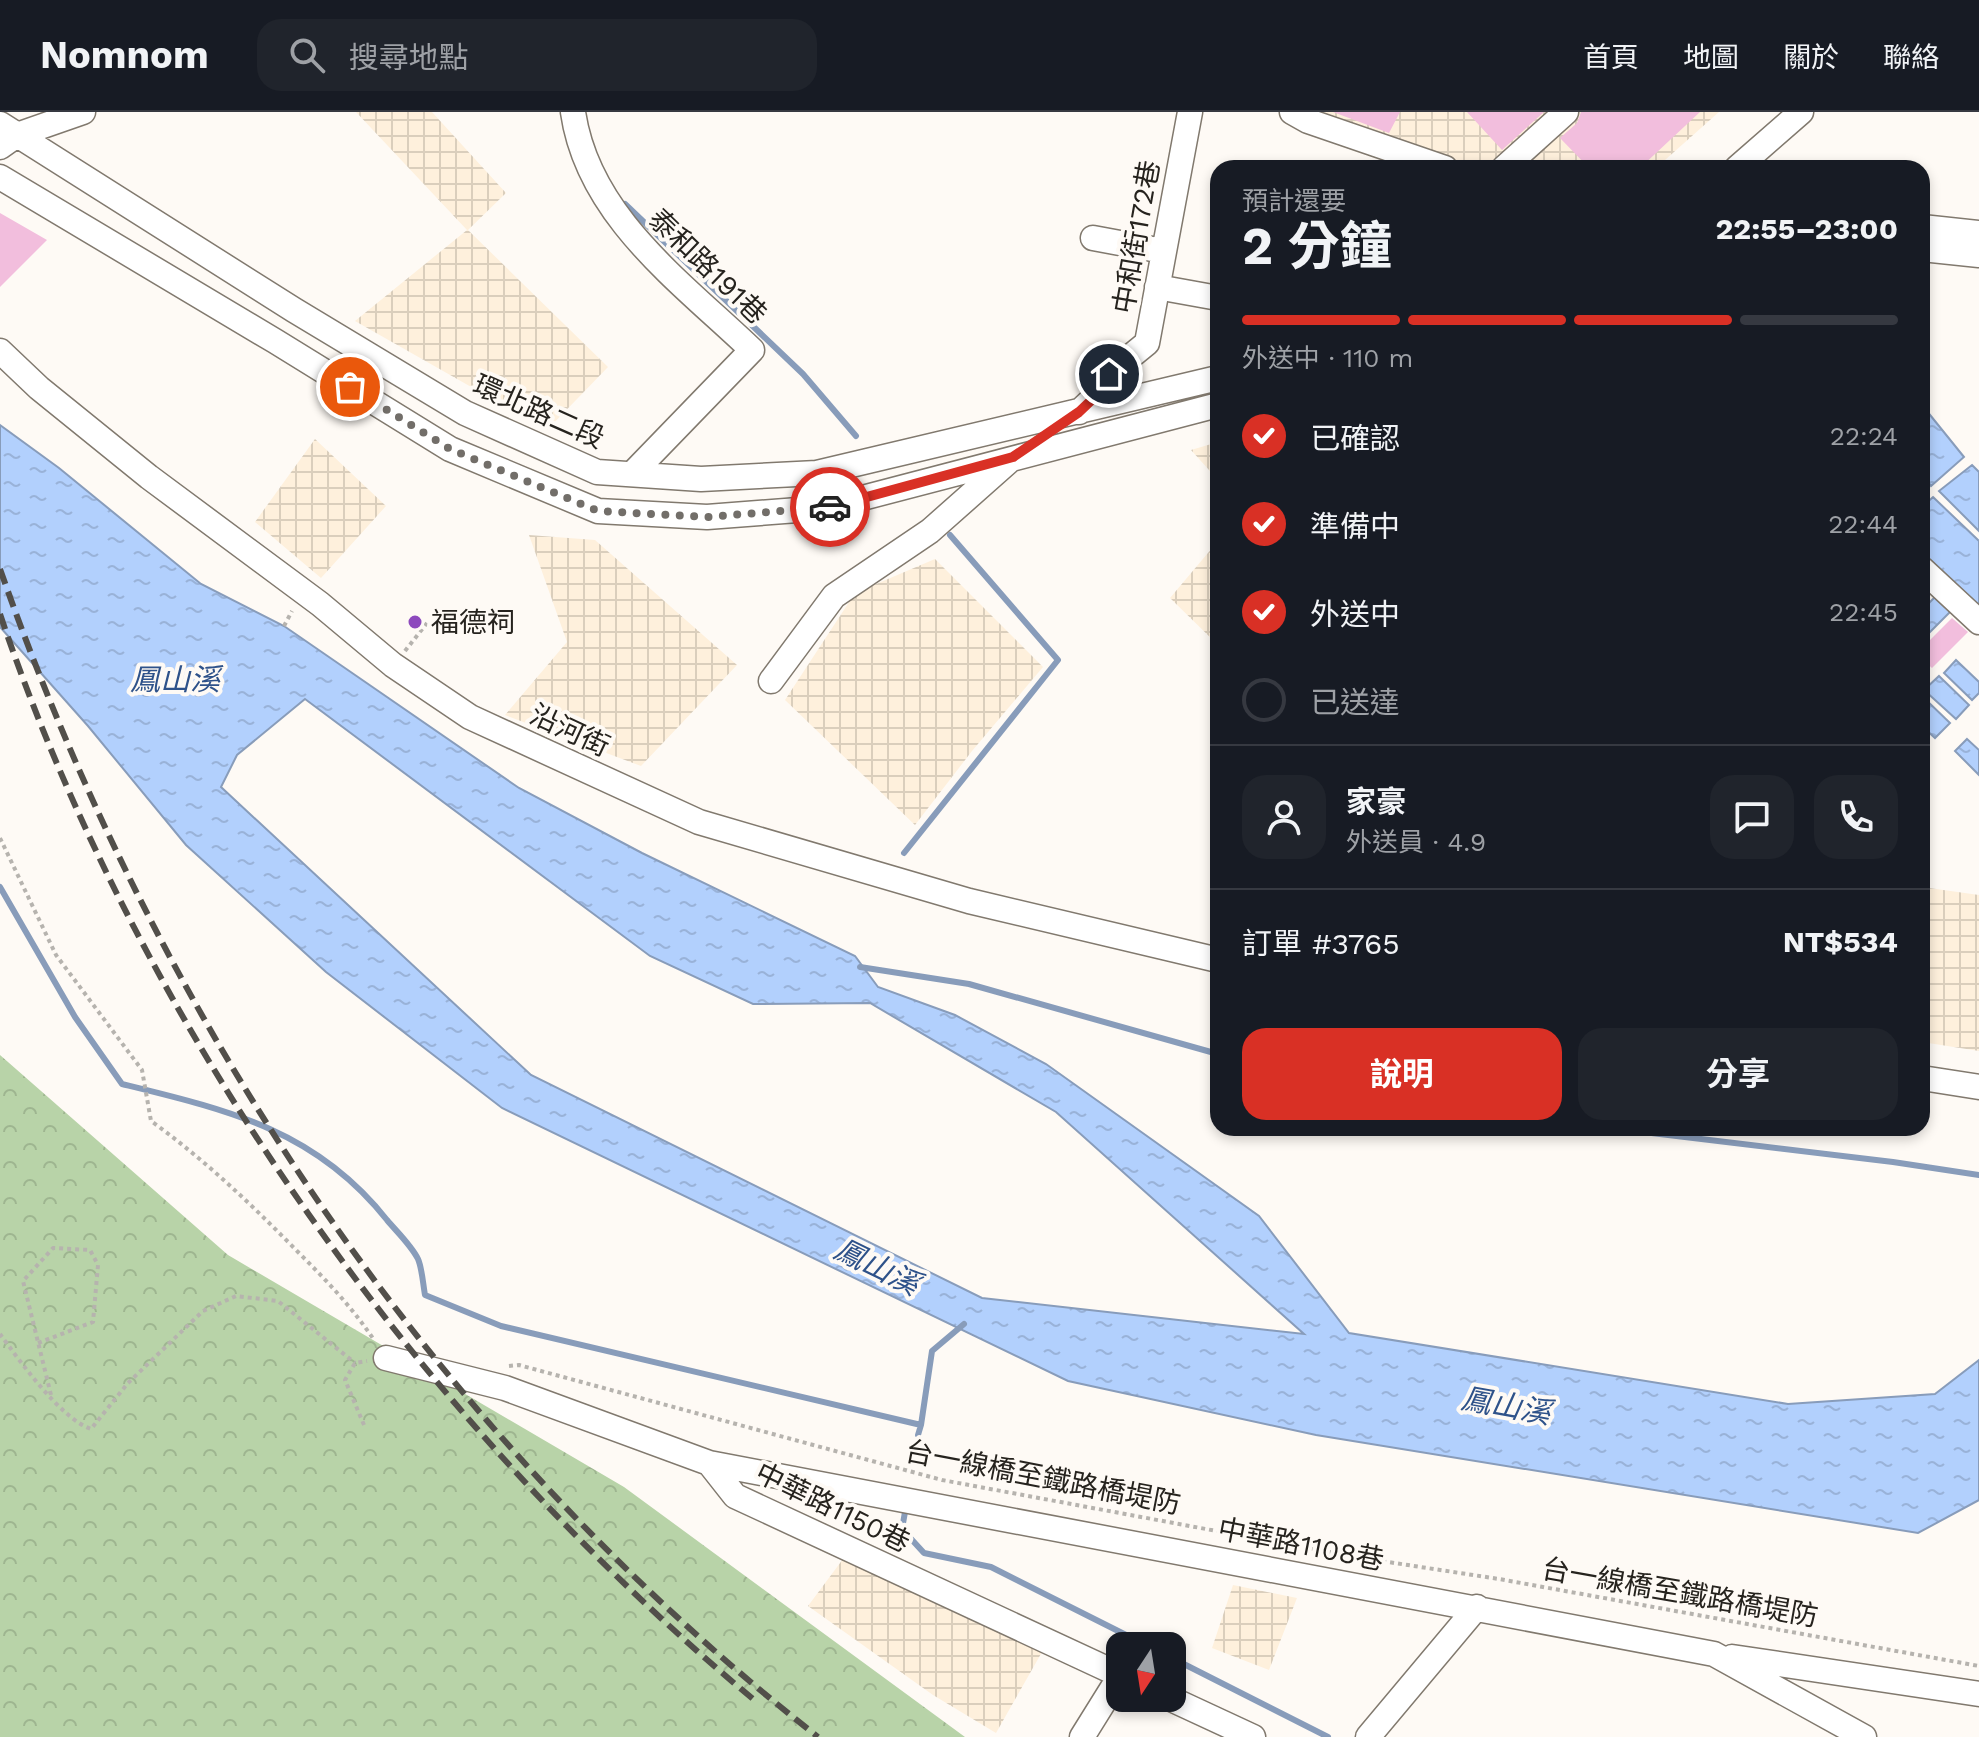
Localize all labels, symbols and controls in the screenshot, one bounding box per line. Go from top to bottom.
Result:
search box [257,19,817,91]
text: Nomnom [40,33,209,77]
icon: search [285,33,329,77]
text: 搜尋地點 [349,40,469,75]
text: 首頁 [1583,41,1639,74]
text: 地圖 [1683,41,1739,74]
text: 關於 [1783,41,1839,74]
text: 聯絡 [1883,41,1939,74]
street label: 中和街172巷 [1107,158,1166,316]
text: 預計還要 [1242,186,1346,216]
street label: 泰和路191巷 [642,202,773,331]
text: 22:55–23:00 [1715,211,1898,246]
text: 2 分鐘 [1242,216,1392,277]
pin [1075,340,1143,408]
text: 外送中 · 110 m [1242,343,1413,373]
icon: home [1087,352,1131,396]
pin [316,353,384,421]
icon: bag [328,365,372,409]
street label: 環北路二段 [468,368,609,455]
icon: check [1242,414,1286,458]
text: 已確認 [1310,421,1400,456]
text: 22:24 [1830,421,1898,451]
courier [790,467,870,547]
icon: car [808,485,852,529]
icon: check [1242,502,1286,546]
text: 準備中 [1310,509,1400,544]
text: 22:44 [1828,509,1898,539]
icon: check [1242,590,1286,634]
text: 外送中 [1310,597,1400,632]
text: 22:45 [1829,597,1898,627]
place label: 福德祠 [431,606,515,639]
marker: 福德祠 [406,613,424,631]
water label: 鳳山溪 [130,662,224,697]
text: 已送達 [1310,685,1400,720]
street label: 沿河街 [525,698,615,763]
button: person [1242,775,1326,859]
button: chat [1710,775,1794,859]
button: phone [1814,775,1898,859]
text: 家豪 [1346,784,1406,819]
text: 外送員 · 4.9 [1346,827,1486,857]
text: NT$534 [1783,924,1898,959]
text: 訂單 #3765 [1242,926,1400,961]
button: 說明 [1242,1028,1562,1120]
button: 分享 [1578,1028,1898,1120]
water label: 鳳山溪 [829,1231,929,1304]
water label: 鳳山溪 [1459,1380,1557,1431]
street label: 台一線橋至鐵路橋堤防 [902,1435,1183,1520]
street label: 中華路1150巷 [750,1456,915,1559]
street label: 中華路1108巷 [1215,1512,1387,1577]
street label: 台一線橋至鐵路橋堤防 [1539,1552,1821,1633]
north arrow [1106,1632,1186,1712]
map controls [1106,1632,1186,1712]

